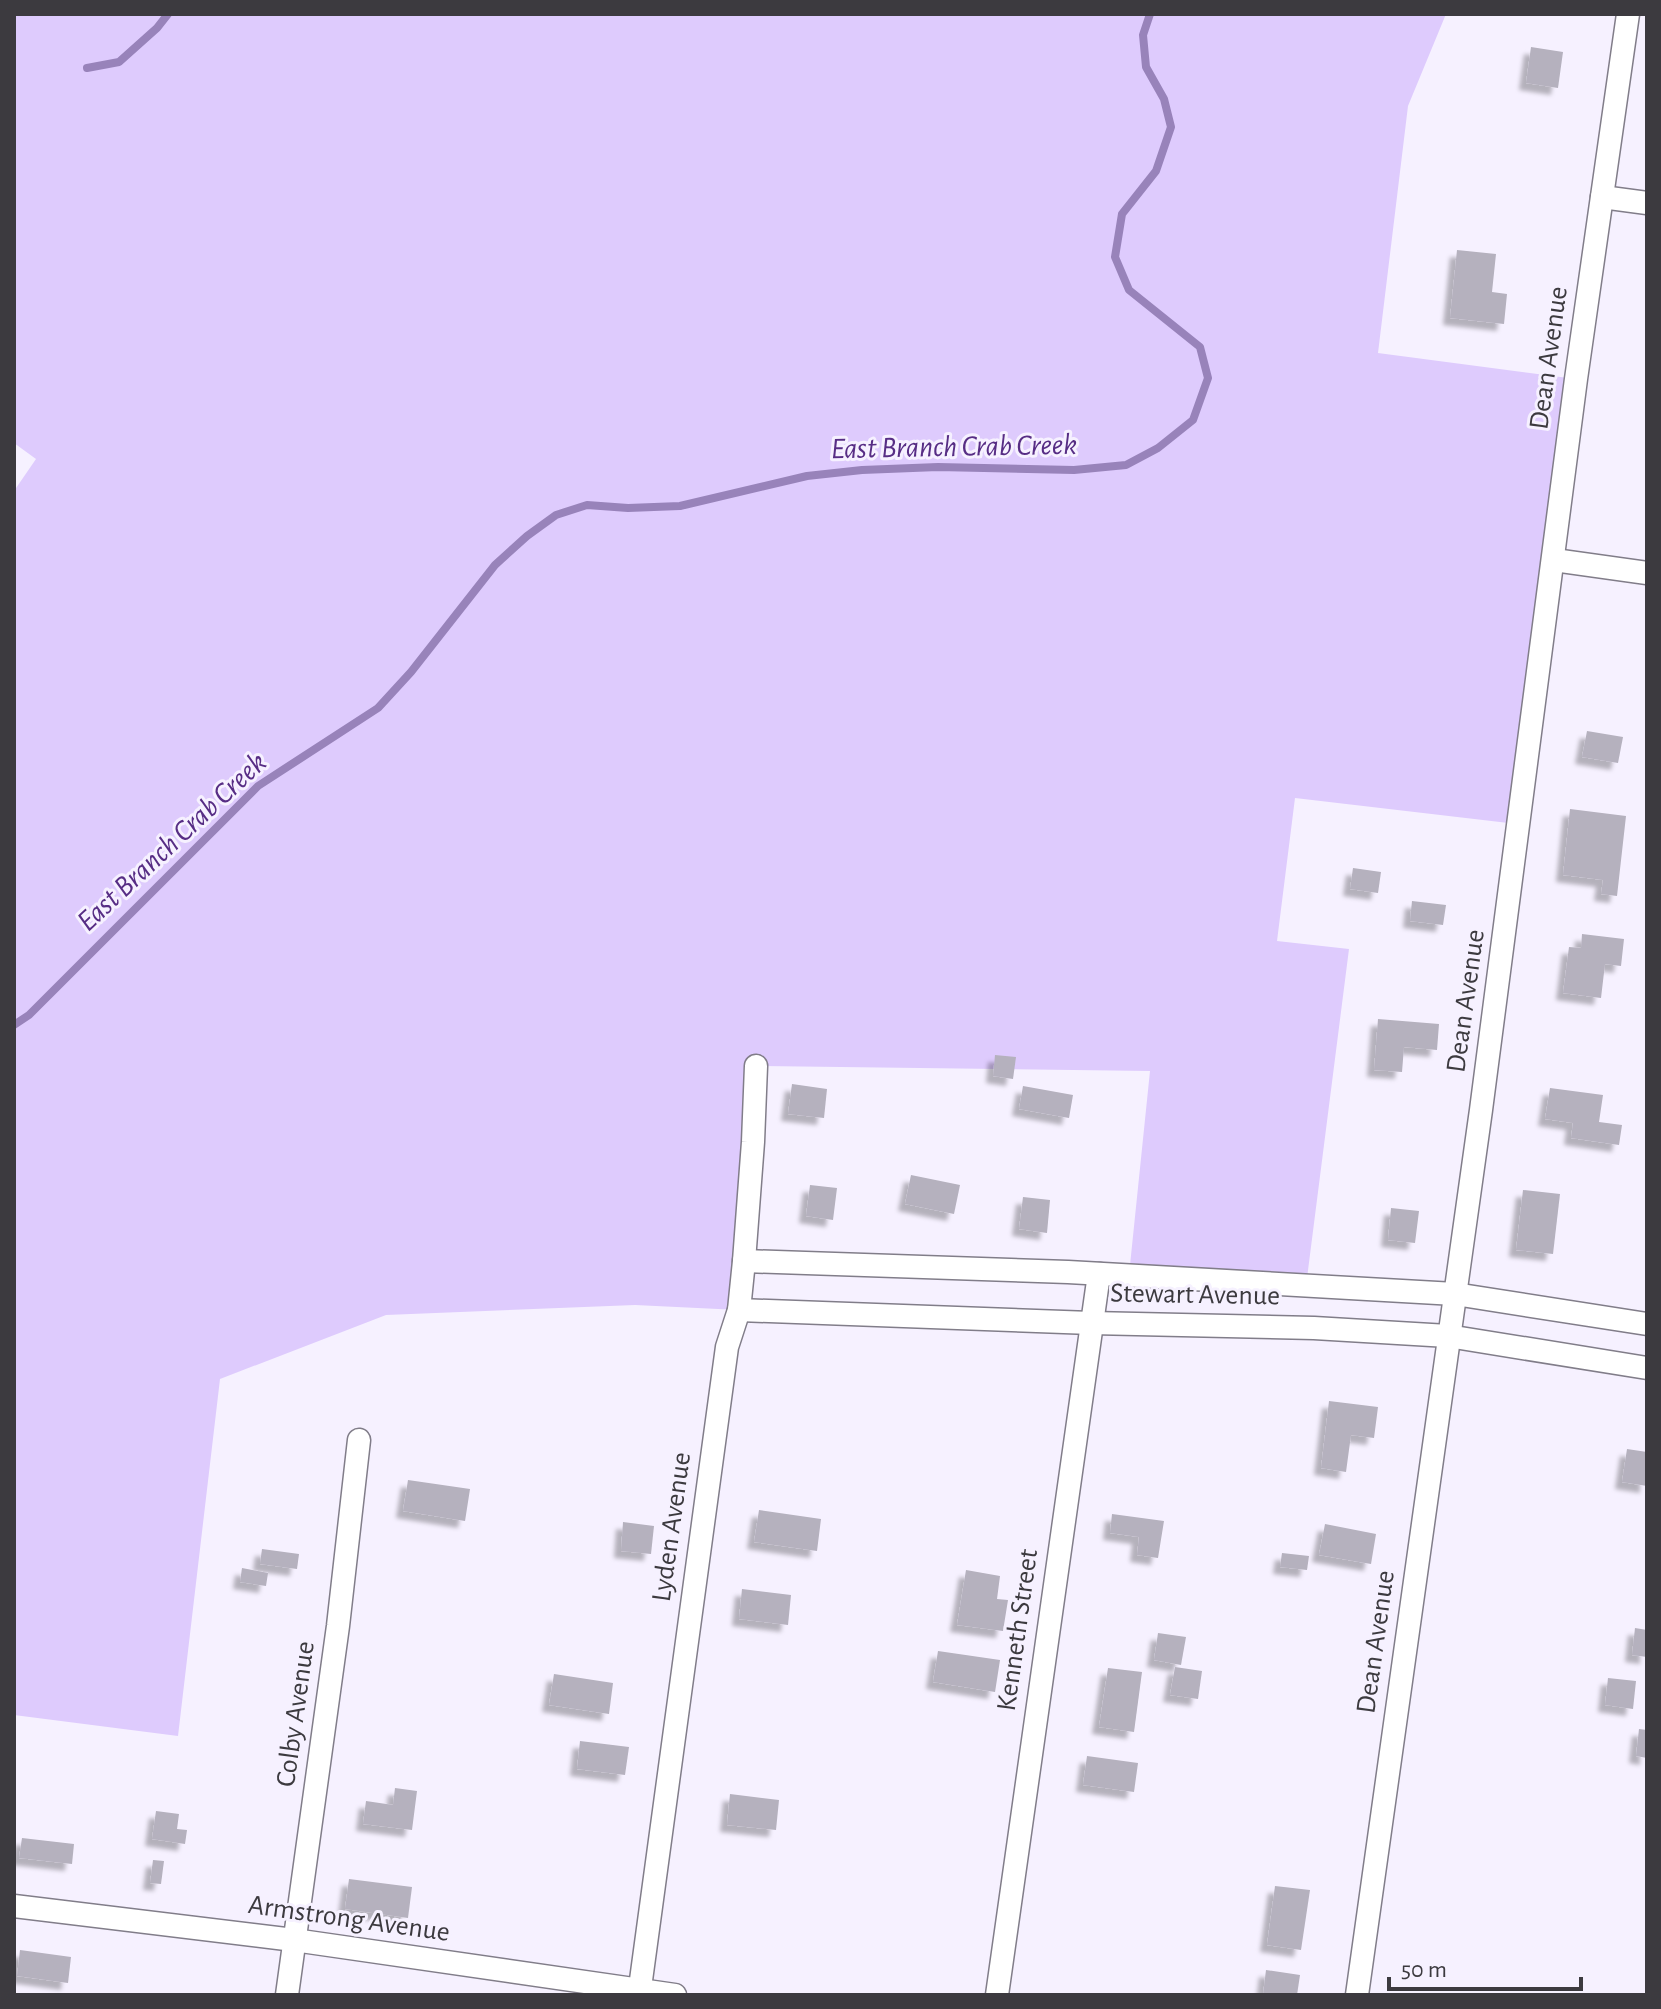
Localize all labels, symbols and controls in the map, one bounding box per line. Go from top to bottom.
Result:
street label: Dean Avenue [1525,285,1573,431]
water label: East Branch Crab Creek [831,430,1077,464]
water label: East Branch Crab Creek [72,747,272,937]
street label: Dean Avenue [1442,928,1490,1074]
street label: Stewart Avenue [1110,1280,1280,1310]
street label: Lyden Avenue [648,1450,696,1604]
street label: Kenneth Street [993,1547,1043,1713]
street label: Dean Avenue [1352,1569,1400,1715]
street label: Colby Avenue [272,1639,320,1789]
street label: Armstrong Avenue [246,1891,452,1947]
scale bar [1389,1941,1581,1991]
text: 50 m [1401,1958,1447,1982]

